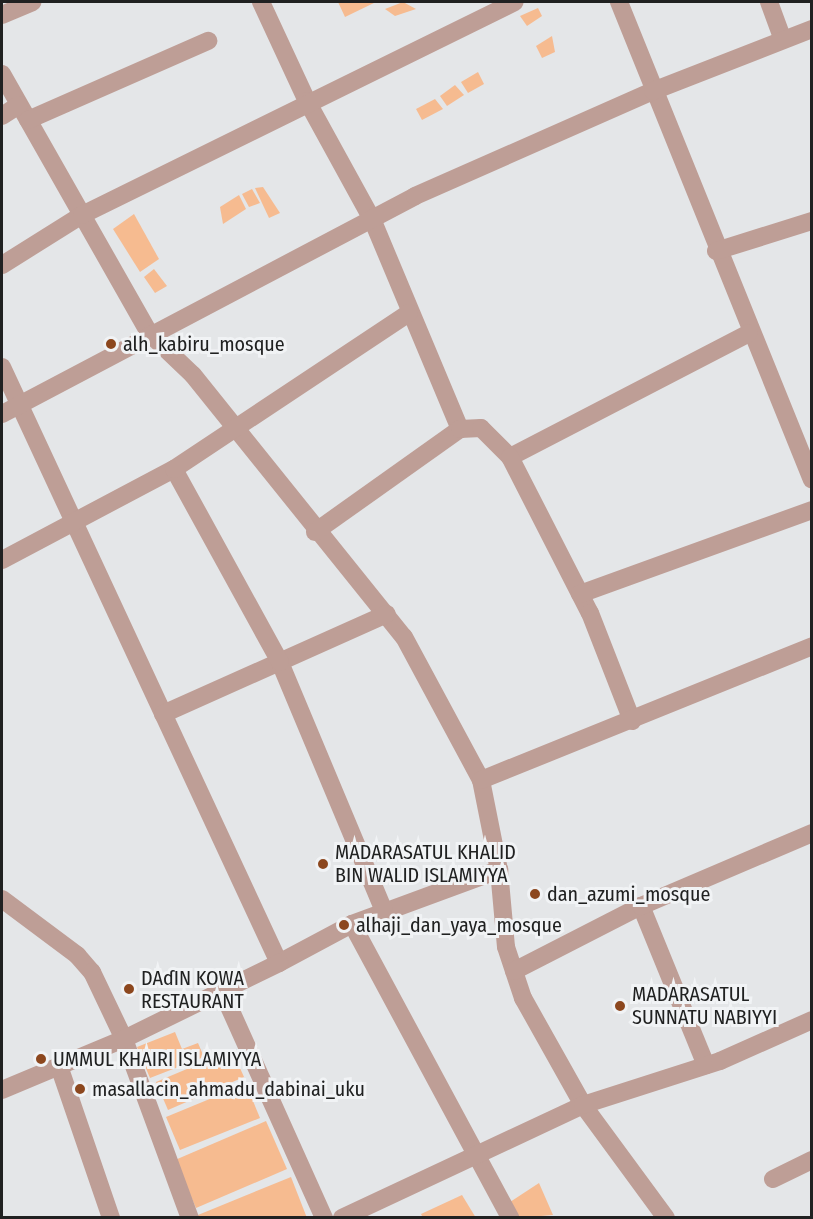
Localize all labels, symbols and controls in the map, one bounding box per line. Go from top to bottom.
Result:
place label: alh_kabiru_mosque [123,332,285,356]
marker: alh_kabiru_mosque [104,337,118,351]
place label: MADARASATUL KHALID BIN WALID ISLAMIYYA [335,840,516,887]
marker: MADARASATUL KHALID BIN WALID ISLAMIYYA [316,857,330,871]
place label: dan_azumi_mosque [547,882,710,906]
marker: dan_azumi_mosque [528,887,542,901]
place label: alhaji_dan_yaya_mosque [356,913,562,937]
marker: alhaji_dan_yaya_mosque [337,918,351,932]
place label: DAɗIN KOWA RESTAURANT [141,966,244,1013]
marker: DAɗIN KOWA RESTAURANT [122,982,136,996]
place label: MADARASATUL SUNNATU NABIYYI [632,982,777,1029]
marker: MADARASATUL SUNNATU NABIYYI [613,999,627,1013]
place label: UMMUL KHAIRI ISLAMIYYA [53,1047,261,1071]
marker: UMMUL KHAIRI ISLAMIYYA [34,1052,48,1066]
place label: masallacin_ahmadu_dabinai_uku [92,1077,365,1101]
marker: masallacin_ahmadu_dabinai_uku [73,1082,87,1096]

